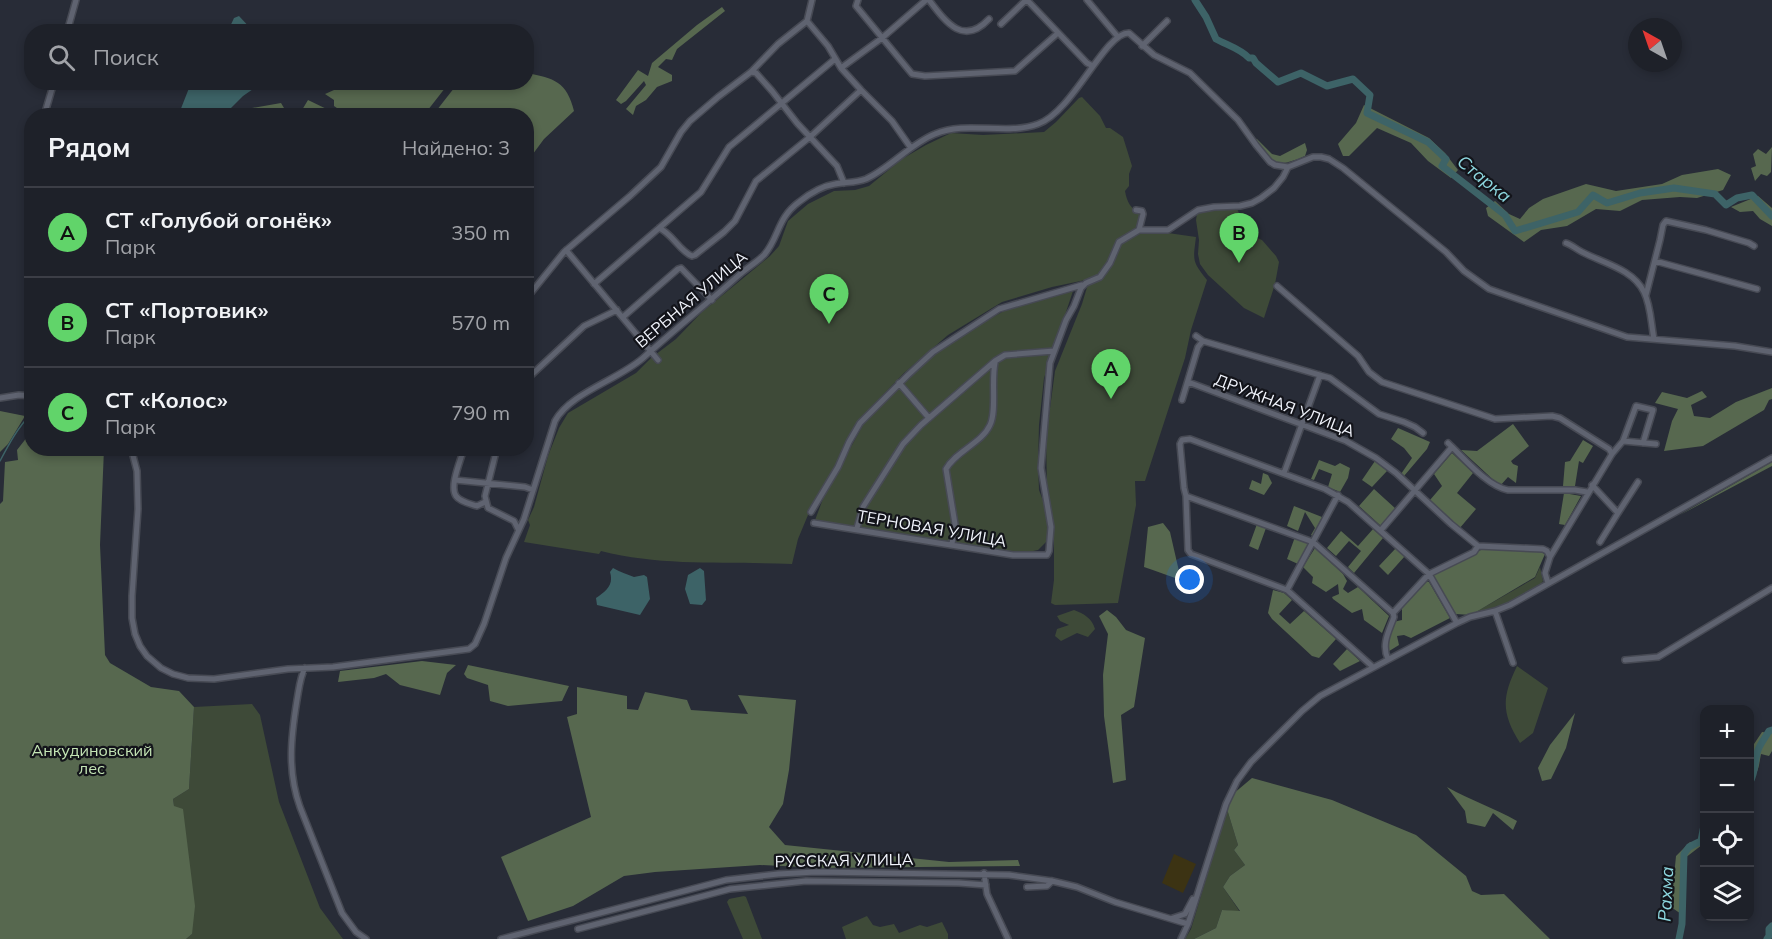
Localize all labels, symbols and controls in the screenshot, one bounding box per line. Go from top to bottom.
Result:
north arrow [1628,18,1682,72]
search box [24,24,534,90]
icon: search [45,41,78,74]
text: Поиск [93,43,159,71]
text: Рядом [48,131,131,164]
text: Найдено: 3 [402,135,510,160]
water label: Старка [1453,150,1516,207]
text: СТ «Голубой огонёк» [105,206,332,234]
pin: B [1220,214,1258,263]
text: A [60,220,75,245]
text: 350 m [451,220,510,245]
text: Парк [105,234,155,259]
street label: ВЕРБНАЯ УЛИЦА [631,246,751,352]
pin: C [810,274,848,324]
text: СТ «Портовик» [105,296,268,324]
text: B [61,310,74,335]
text: 570 m [451,310,510,335]
text: Парк [105,324,155,349]
pin: A [1092,350,1130,399]
street label: ДРУЖНАЯ УЛИЦА [1212,369,1358,441]
text: СТ «Колос» [105,386,228,414]
text: C [61,400,74,425]
text: 790 m [451,400,510,425]
text: Парк [105,414,155,439]
street label: ТЕРНОВАЯ УЛИЦА [856,505,1008,551]
your location [1175,565,1204,594]
map controls [1700,705,1754,921]
button: + [1700,705,1754,759]
park label: Анкудиновский лес [31,740,153,778]
button: − [1700,759,1754,813]
button: locate [1700,813,1754,867]
street label: РУССКАЯ УЛИЦА [774,849,914,871]
water label: Рахма [1653,866,1678,922]
button: layers [1700,867,1754,921]

